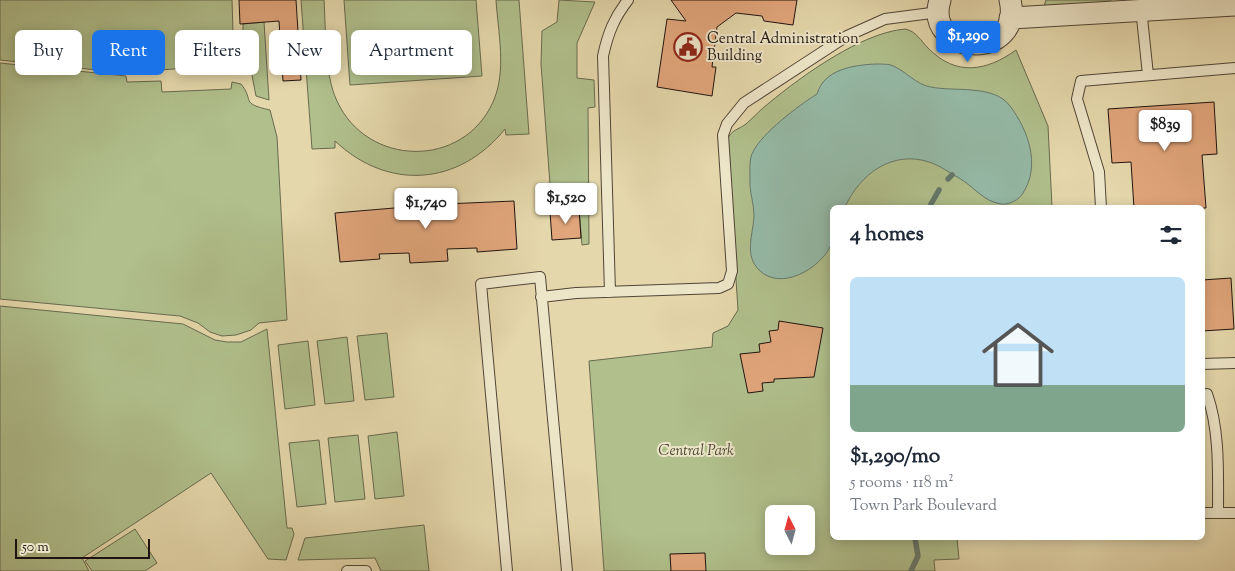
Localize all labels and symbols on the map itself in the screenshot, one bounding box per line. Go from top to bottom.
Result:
pin: $1,290 [927,20,1009,63]
place label: Central Administration Building [707,29,859,67]
public building icon: Central Administration Building [673,32,703,62]
pin: $839 [1135,110,1195,152]
pin: $1,520 [525,182,607,225]
pin: $1,740 [385,188,467,230]
park label: Central Park [658,441,734,462]
north arrow [765,505,815,555]
scale bar [15,536,150,559]

